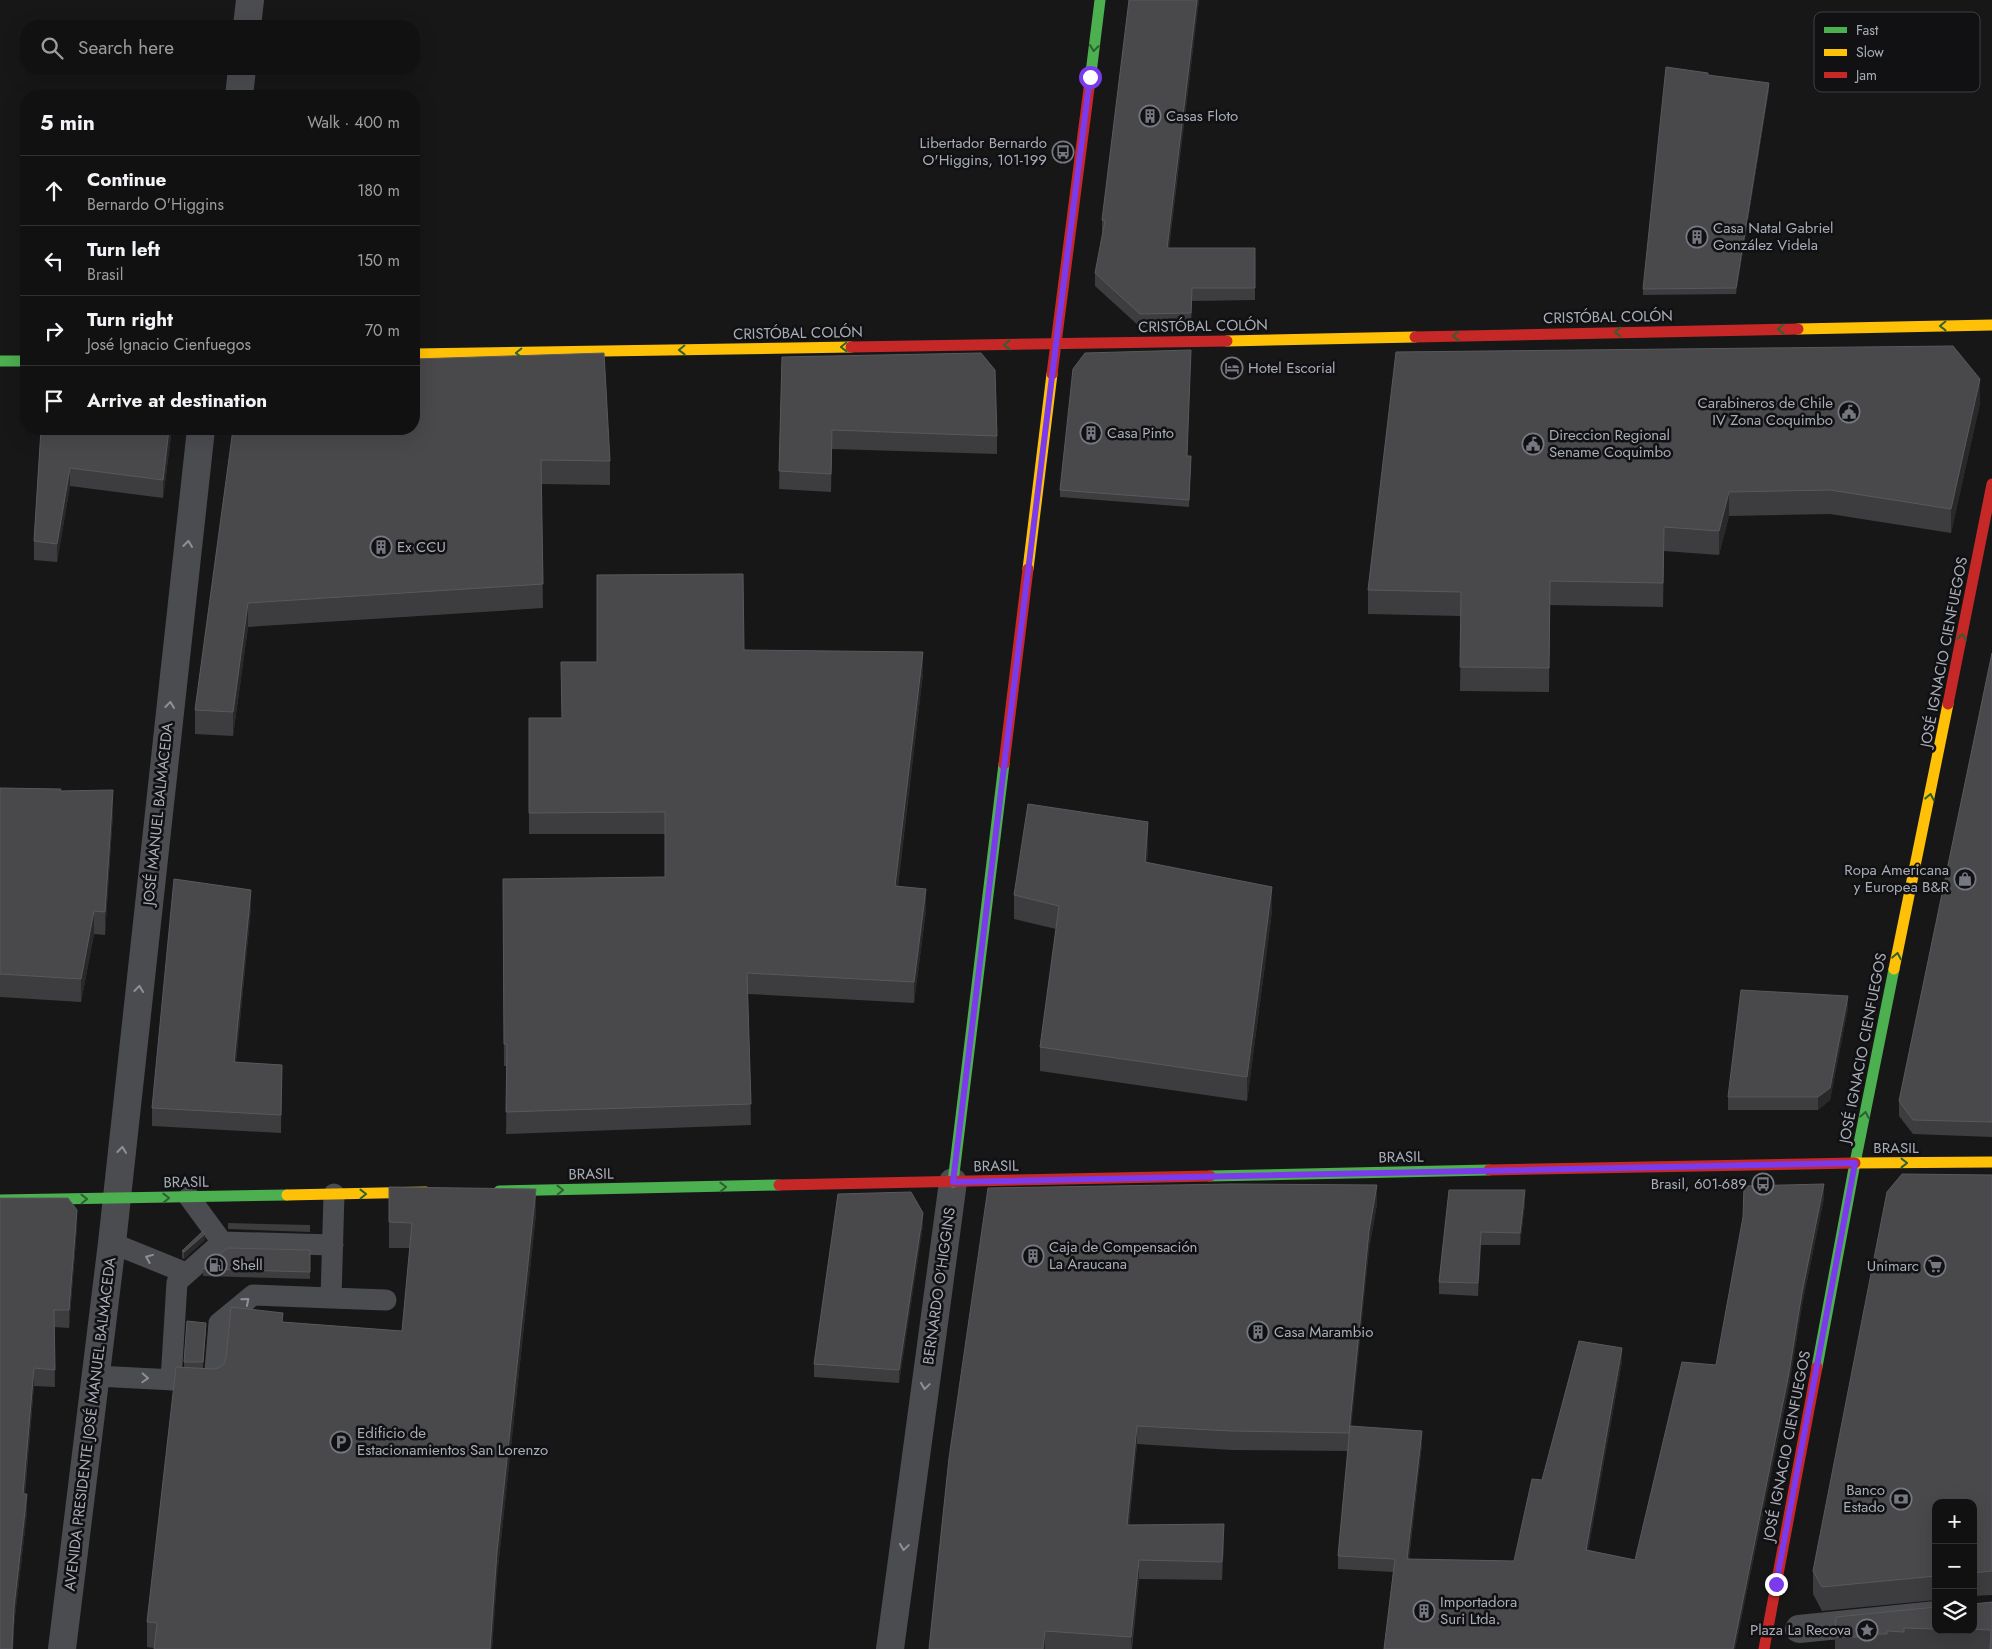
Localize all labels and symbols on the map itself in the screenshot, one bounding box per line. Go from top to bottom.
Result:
legend [1814,12,1980,92]
text: Fast [1856,20,1879,40]
text: Slow [1856,42,1884,62]
one-way arrow [1089,45,1100,53]
text: Jam [1854,65,1877,85]
route start [1079,66,1102,89]
building icon: Casas Floto [1138,104,1162,128]
place label: Casas Floto [1166,105,1238,127]
place label: Libertador Bernardo O'Higgins, 101-199 [920,132,1047,171]
bus stop icon: Libertador Bernardo O'Higgins, 101-199 [1051,140,1075,164]
place label: Casa Natal Gabriel González Videla [1713,217,1833,256]
building icon: Casa Natal Gabriel González Videla [1685,225,1709,249]
street label: CRISTÓBAL COLÓN [1543,305,1673,329]
street label: CRISTÓBAL COLÓN [1138,314,1268,338]
one-way arrow [1939,320,1947,331]
street label: CRISTÓBAL COLÓN [733,321,863,345]
one-way arrow [1777,324,1784,334]
one-way arrow [1614,327,1622,337]
one-way arrow [1452,330,1460,341]
one-way arrow [1003,339,1011,350]
one-way arrow [840,342,848,352]
one-way arrow [678,345,686,355]
one-way arrow [515,348,523,358]
hotel icon: Hotel Escorial [1220,356,1244,380]
place label: Hotel Escorial [1248,357,1336,379]
place label: Carabineros de Chile IV Zona Coquimbo [1697,392,1833,431]
public building icon: Carabineros de Chile IV Zona Coquimbo [1837,400,1861,424]
building icon: Casa Pinto [1079,421,1103,445]
place label: Casa Pinto [1107,422,1174,444]
place label: Direccion Regional Sename Coquimbo [1549,424,1671,463]
public building icon: Direccion Regional Sename Coquimbo [1521,432,1545,456]
building icon: Ex CCU [369,535,393,559]
place label: Ex CCU [397,536,446,558]
one-way arrow [182,540,193,548]
street label: JOSÉ IGNACIO CIENFUEGOS [1914,555,1973,751]
one-way arrow [1956,633,1967,642]
one-way arrow [164,701,175,709]
street label: JOSÉ MANUEL BALMACEDA [137,721,179,908]
one-way arrow [1924,792,1935,801]
place label: Ropa Americana y Europea B&R [1844,859,1950,898]
shop icon: Ropa Americana y Europea B&R [1953,867,1977,891]
street label: JOSÉ IGNACIO CIENFUEGOS [1833,951,1892,1147]
one-way arrow [1892,951,1902,960]
one-way arrow [134,984,145,992]
one-way arrow [1859,1111,1870,1120]
street label: BRASIL [1873,1137,1919,1159]
one-way arrow [116,1146,127,1154]
street label: BRASIL [1378,1146,1424,1168]
street label: BRASIL [973,1155,1019,1177]
one-way arrow [1900,1158,1908,1168]
street label: BRASIL [568,1163,614,1185]
street label: BRASIL [163,1171,209,1193]
bus stop icon: Brasil, 601-689 [1751,1172,1775,1196]
place label: Brasil, 601-689 [1651,1173,1747,1195]
one-way arrow [719,1181,727,1192]
one-way arrow [557,1185,565,1195]
one-way arrow [360,1189,367,1199]
one-way arrow [162,1193,170,1203]
one-way arrow [80,1194,88,1204]
street label: BERNARDO O'HIGGINS [917,1206,961,1366]
place label: Caja de Compensación La Araucana [1049,1236,1197,1275]
building icon: Caja de Compensación La Araucana [1021,1244,1045,1268]
fuel station icon: Shell [204,1253,228,1277]
one-way arrow [145,1254,154,1265]
place label: Shell [232,1254,263,1276]
supermarket icon: Unimarc [1923,1254,1947,1278]
place label: Unimarc [1867,1255,1919,1277]
street label: AVENIDA PRESIDENTE JOSÉ MANUEL BALMACEDA [59,1256,121,1592]
one-way arrow [240,1299,249,1307]
building icon: Casa Marambio [1246,1320,1270,1344]
place label: Casa Marambio [1274,1321,1373,1343]
street label: JOSÉ IGNACIO CIENFUEGOS [1757,1349,1816,1545]
one-way arrow [141,1373,149,1384]
one-way arrow [920,1382,931,1390]
place label: Edificio de Estacionamientos San Lorenzo [357,1422,548,1461]
parking icon: Edificio de Estacionamientos San Lorenzo [329,1430,353,1454]
place label: Banco Estado [1843,1479,1885,1518]
bank icon: Banco Estado [1889,1487,1913,1511]
one-way arrow [899,1543,909,1551]
route end [1765,1573,1788,1596]
place label: Importadora Suri Ltda. [1440,1591,1517,1630]
building icon: Importadora Suri Ltda. [1412,1599,1436,1623]
place icon: Plaza La Recova [1855,1618,1879,1642]
place label: Plaza La Recova [1750,1619,1851,1641]

